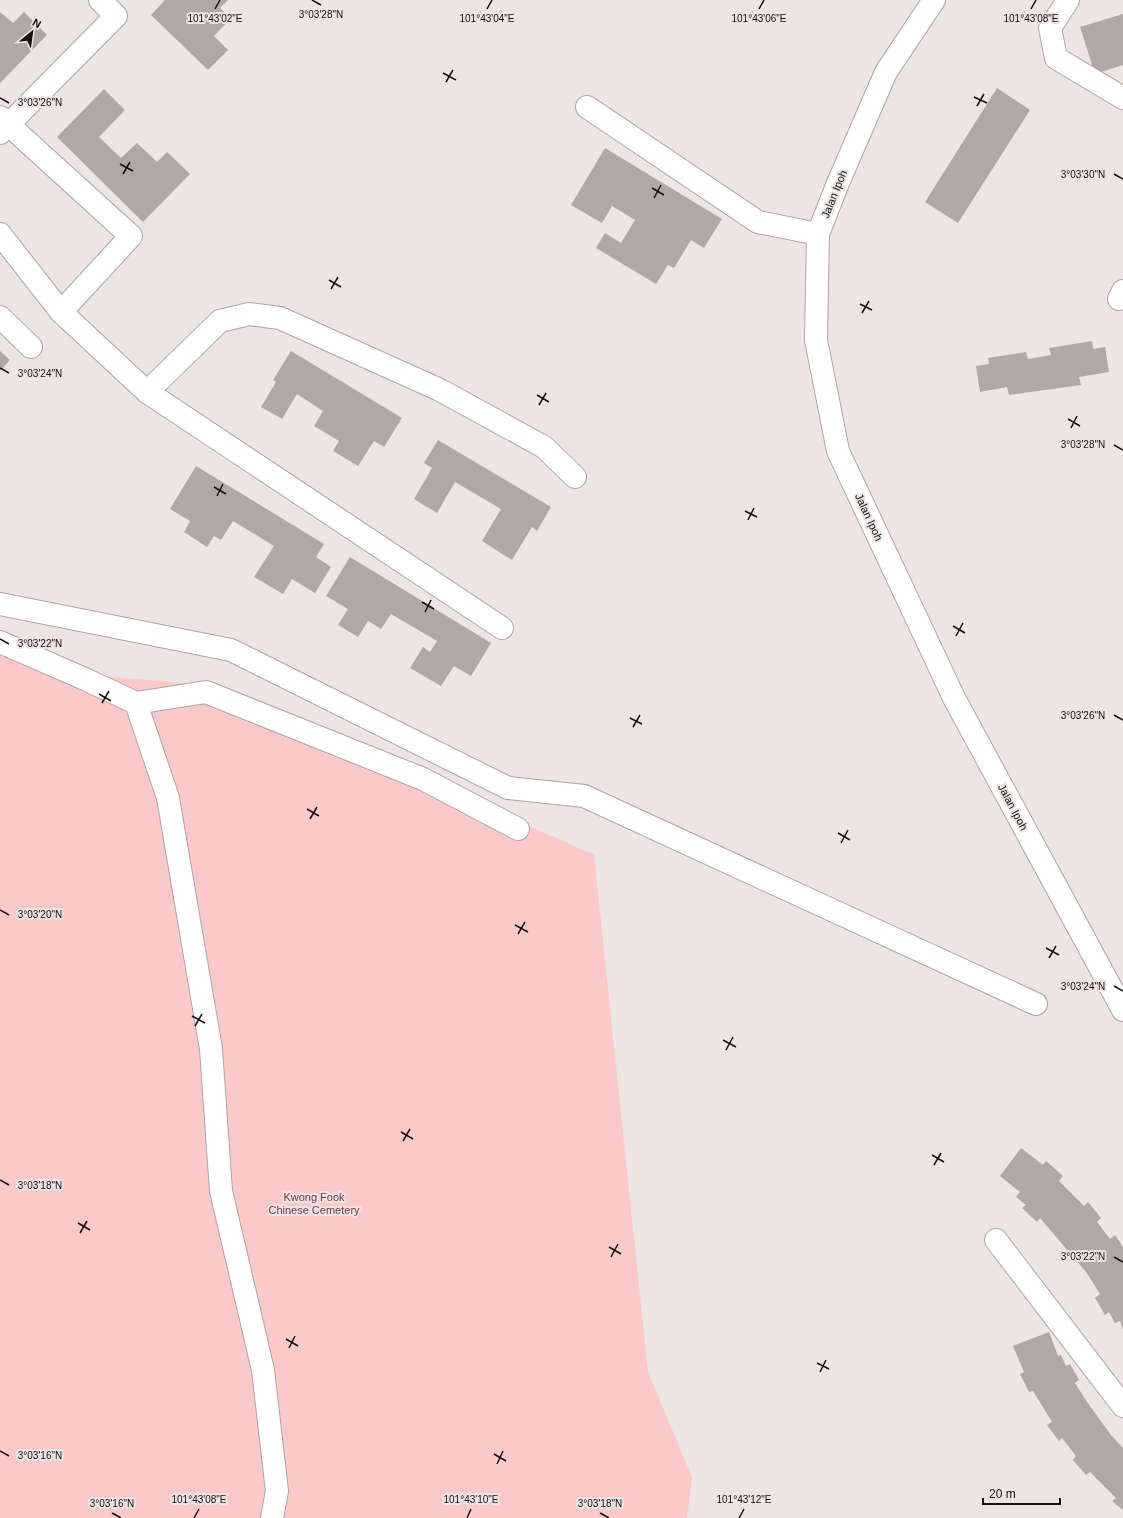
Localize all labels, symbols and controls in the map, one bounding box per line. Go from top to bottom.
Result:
text: 3°03'28"N [299,9,343,20]
north arrow [12,12,52,52]
text: 101°43'02"E [187,13,243,24]
text: 101°43'04"E [459,13,515,24]
text: 101°43'06"E [731,13,787,24]
text: 101°43'08"E [1003,13,1059,24]
text: N [30,16,43,30]
text: 3°03'26"N [18,97,62,108]
street label: Jalan Ipoh [819,168,849,220]
text: 3°03'30"N [1061,169,1105,180]
text: 3°03'24"N [18,368,62,379]
text: 3°03'28"N [1061,439,1105,450]
street label: Jalan Ipoh [853,491,885,543]
text: 3°03'22"N [18,638,62,649]
text: 3°03'26"N [1061,710,1105,721]
street label: Jalan Ipoh [996,782,1030,832]
text: 3°03'20"N [18,909,62,920]
text: 3°03'24"N [1061,981,1105,992]
text: 3°03'18"N [18,1180,62,1191]
park label: Kwong Fook Chinese Cemetery [268,1191,360,1216]
text: 3°03'22"N [1061,1251,1105,1262]
text: 3°03'16"N [18,1450,62,1461]
scale bar [983,1480,1060,1506]
text: 20 m [989,1487,1016,1501]
text: 101°43'08"E [171,1494,227,1505]
text: 101°43'10"E [443,1494,499,1505]
text: 101°43'12"E [716,1494,772,1505]
text: 3°03'16"N [90,1498,134,1509]
text: 3°03'18"N [578,1498,622,1509]

